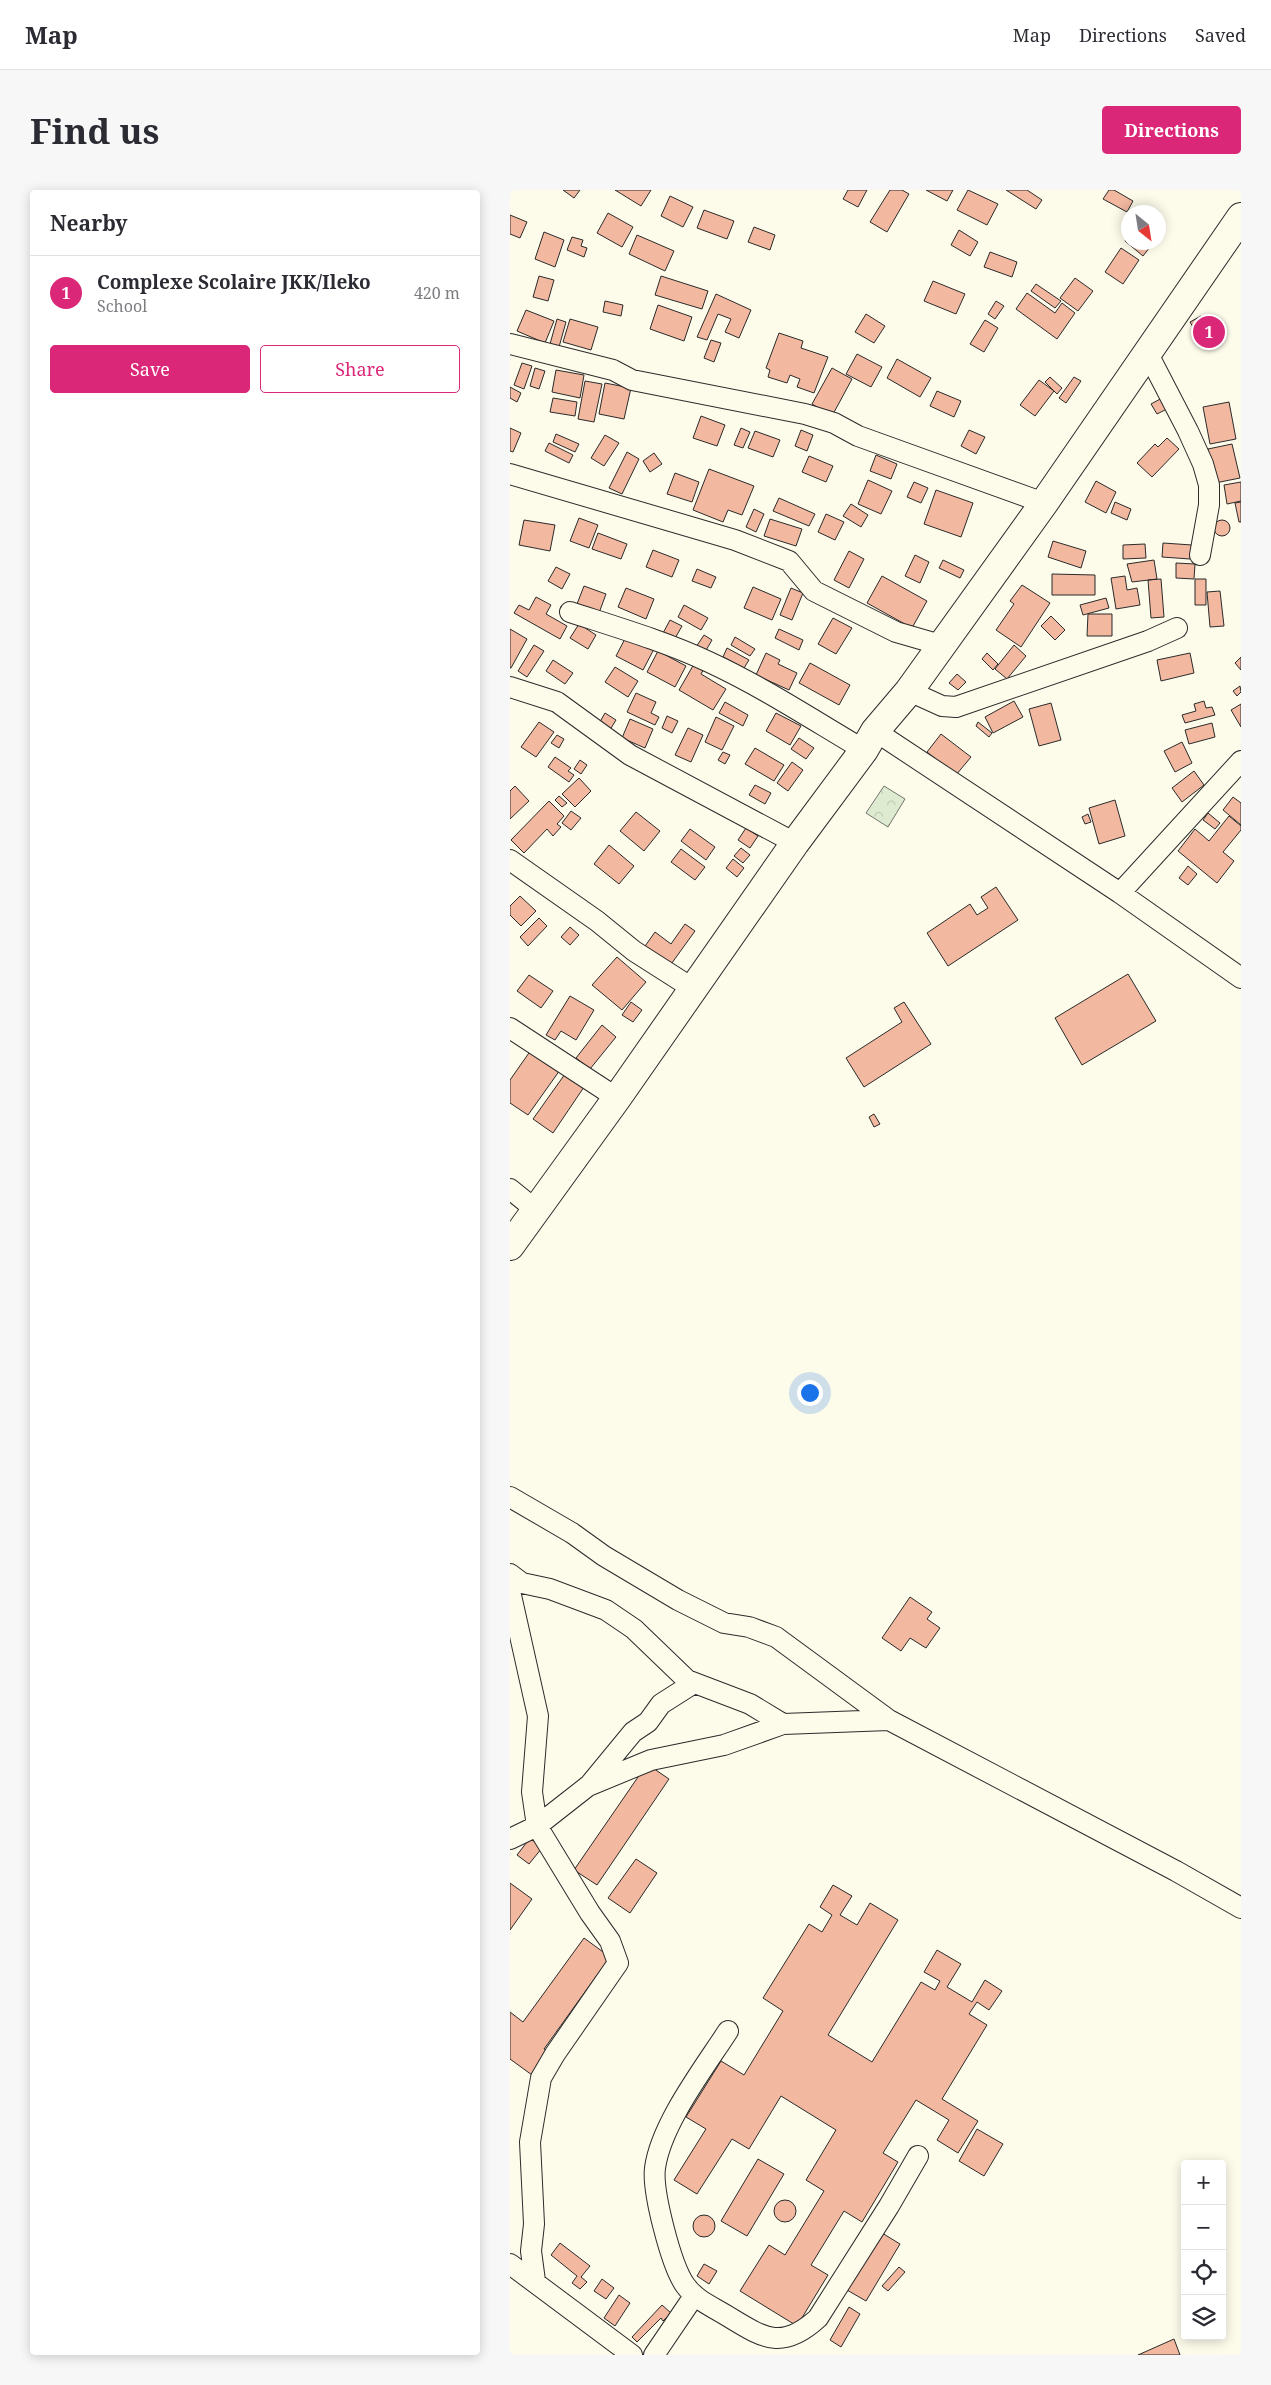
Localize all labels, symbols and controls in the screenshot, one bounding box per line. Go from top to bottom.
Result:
text: Map [25,18,78,51]
text: Map [1013,23,1051,47]
text: Directions [1079,23,1167,47]
text: Saved [1195,23,1246,47]
button: Directions [1102,106,1241,154]
text: Find us [30,107,159,154]
north arrow [1121,205,1166,250]
text: Nearby [50,209,128,237]
text: Complexe Scolaire JKK/Ileko [97,269,371,295]
text: 1 [61,282,71,304]
text: 420 m [414,282,460,304]
text: School [97,295,147,317]
pin: 1 [1193,313,1225,351]
button: Save [50,345,250,393]
button: Share [260,345,460,393]
your location [797,1380,823,1406]
map controls [1181,2160,1226,2340]
button: + [1181,2160,1226,2205]
button: − [1181,2205,1226,2250]
button: locate [1181,2250,1226,2295]
button: layers [1181,2295,1226,2340]

